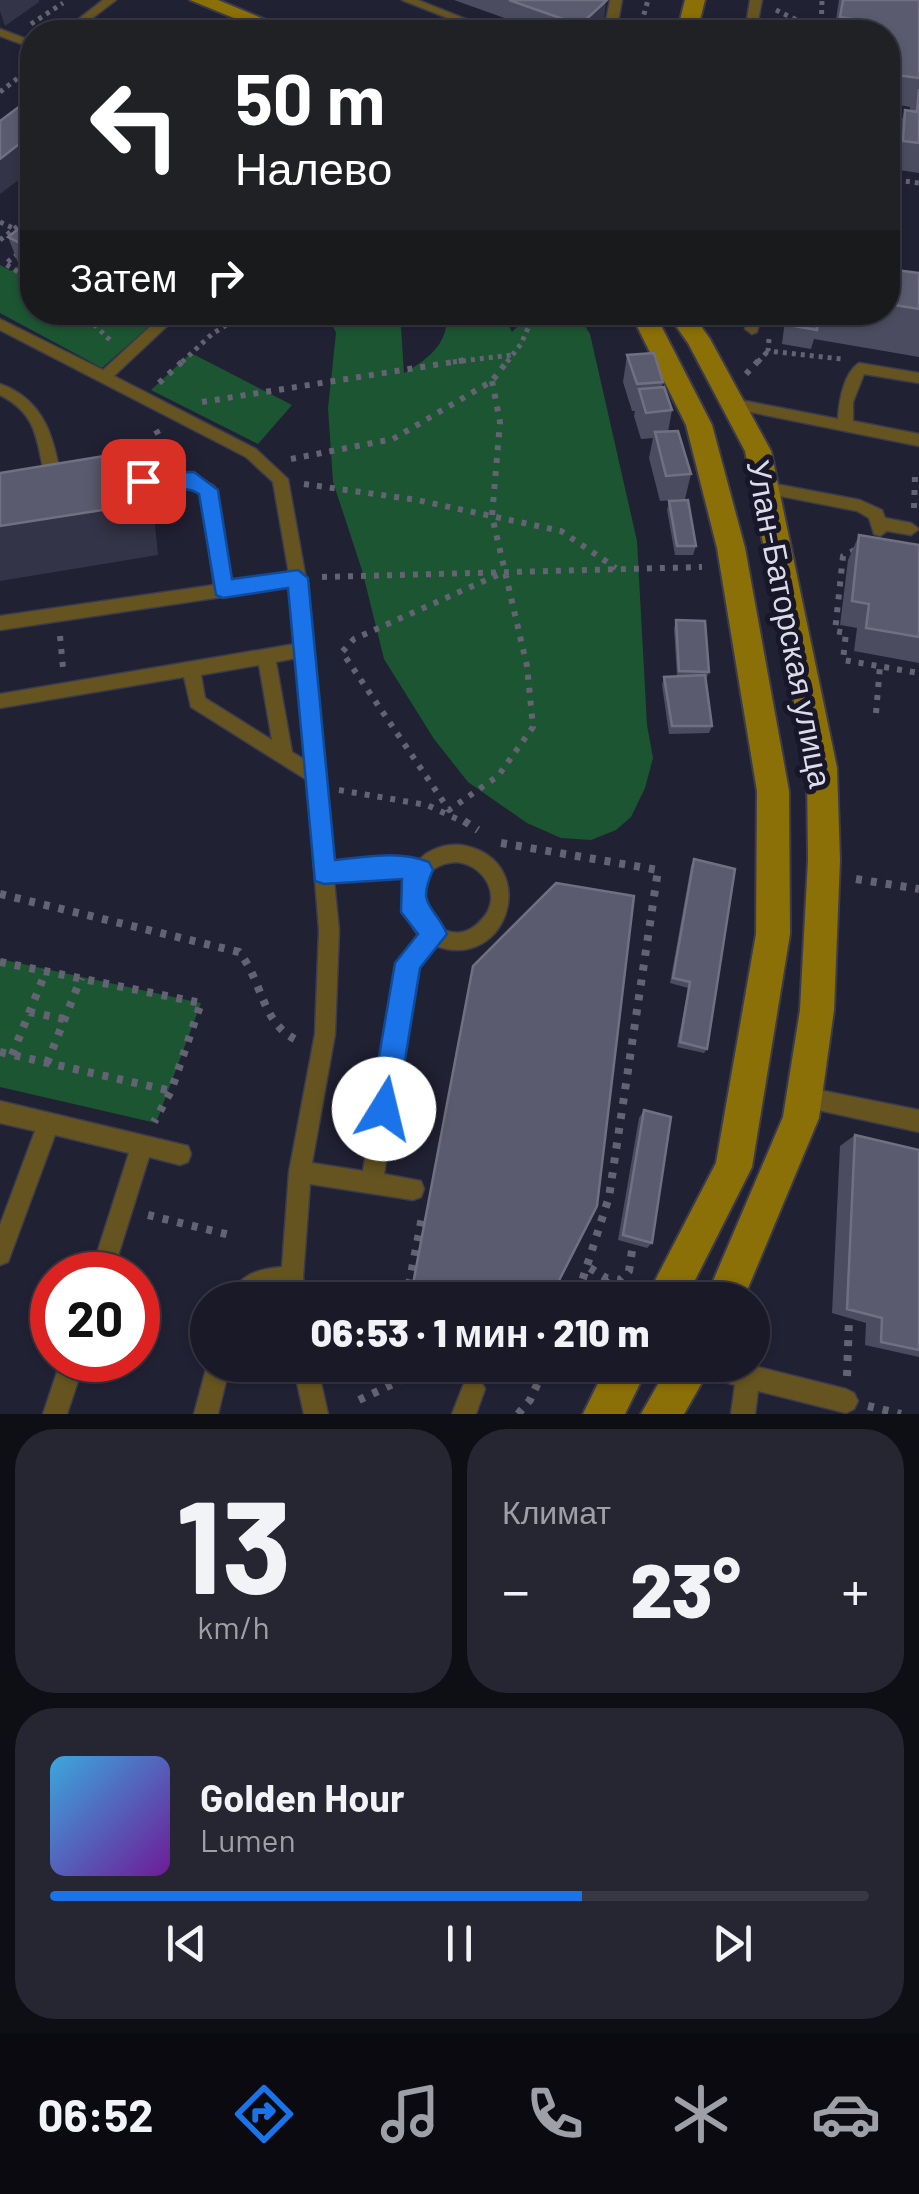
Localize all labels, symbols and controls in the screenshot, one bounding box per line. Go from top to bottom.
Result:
text: 50 m [235,55,385,139]
icon: left [70,60,200,190]
text: Налево [235,140,392,194]
icon: right [198,250,253,305]
text: Затем [70,254,178,300]
pin [101,439,186,524]
icon: arrive [116,454,171,509]
street label: Улан-Баторская улица [740,456,841,791]
position arrow [332,1057,436,1161]
speed limit sign: 20 [30,1252,160,1382]
text: 06:53 · 1 мин · 210 m [311,1309,649,1355]
text: 13 [175,1464,292,1620]
text: Климат [502,1492,611,1530]
text: 23° [630,1543,741,1633]
text: − [502,1556,530,1622]
text: + [841,1556,869,1622]
text: km/h [197,1607,270,1645]
text: Golden Hour [200,1774,405,1820]
text: Lumen [200,1820,296,1858]
icon: previous [159,1916,214,1971]
icon: pause [432,1916,487,1971]
icon: next [705,1916,760,1971]
icon: directions [229,2079,299,2149]
icon: music [375,2079,445,2149]
icon: phone [520,2079,590,2149]
icon: climate [666,2079,736,2149]
icon: car [811,2079,881,2149]
text: 06:52 [38,2087,153,2141]

